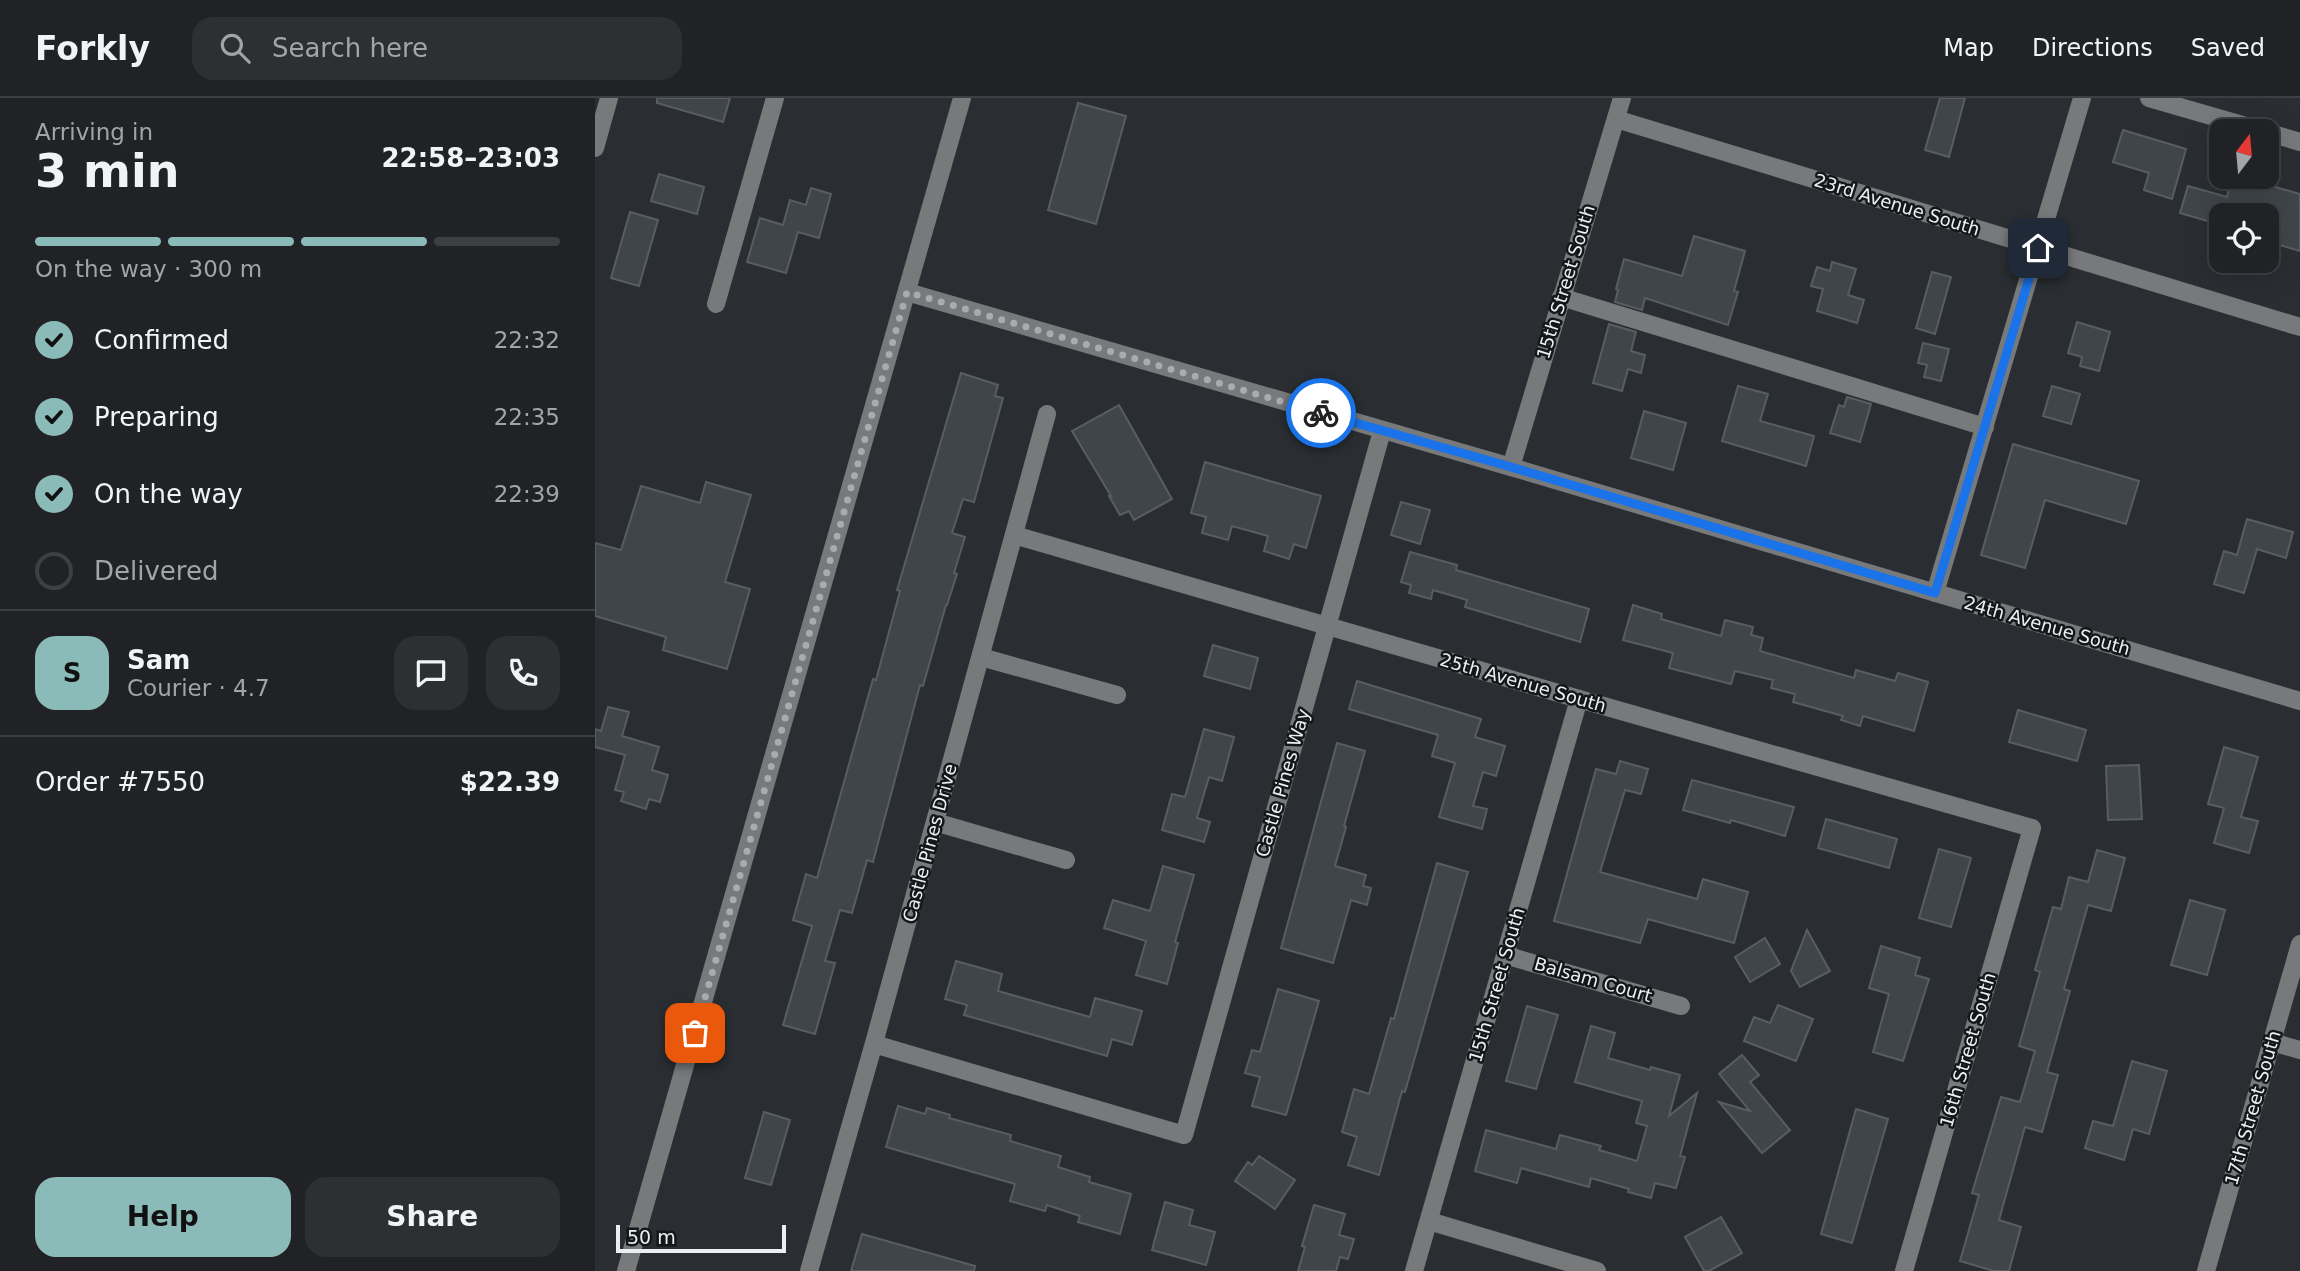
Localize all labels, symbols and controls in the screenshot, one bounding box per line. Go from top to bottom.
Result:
search box [192,17,682,80]
text: Forkly [35,29,150,68]
icon: search [216,29,254,67]
text: Search here [272,33,428,63]
text: Map [1943,34,1994,62]
text: Directions [2032,34,2153,62]
text: Saved [2191,34,2265,62]
text: Arriving in [35,119,153,145]
north arrow [2209,119,2279,189]
map controls [2209,119,2279,273]
text: 22:58–23:03 [381,143,560,173]
text: 3 min [35,144,179,198]
street label: 23rd Avenue South [1812,169,1982,240]
street label: 15th Street South [1532,202,1599,361]
button: locate [2209,203,2279,273]
pin [2008,218,2068,278]
icon: home [2019,229,2057,267]
text: On the way · 300 m [35,256,262,282]
icon: check [35,321,73,359]
text: Confirmed [94,325,229,355]
text: 22:32 [494,327,560,353]
courier [1286,378,1356,448]
icon: bike [1302,394,1340,432]
icon: check [35,398,73,436]
text: Preparing [94,402,219,432]
text: 22:35 [494,404,560,430]
icon: check [35,475,73,513]
text: On the way [94,479,243,509]
text: 22:39 [494,481,560,507]
text: Delivered [94,556,218,586]
street label: 24th Avenue South [1962,592,2133,659]
button: chat [394,636,468,710]
button: phone [486,636,560,710]
text: Sam [127,645,190,675]
street label: 25th Avenue South [1438,649,1609,716]
text: S [63,658,81,688]
text: Courier · 4.7 [127,675,270,701]
street label: Castle Pines Way [1251,706,1314,859]
street label: Castle Pines Drive [898,761,961,924]
text: Order #7550 [35,767,205,797]
text: $22.39 [460,767,560,797]
street label: 15th Street South [1464,905,1529,1065]
street label: Balsam Court [1532,953,1654,1006]
street label: 16th Street South [1935,970,2000,1130]
pin [665,1003,725,1063]
icon: bag [676,1014,714,1052]
street label: 17th Street South [2220,1028,2285,1188]
button: Help [35,1177,291,1257]
button: Share [305,1177,560,1257]
scale bar [616,1222,786,1254]
text: 50 m [627,1226,676,1248]

